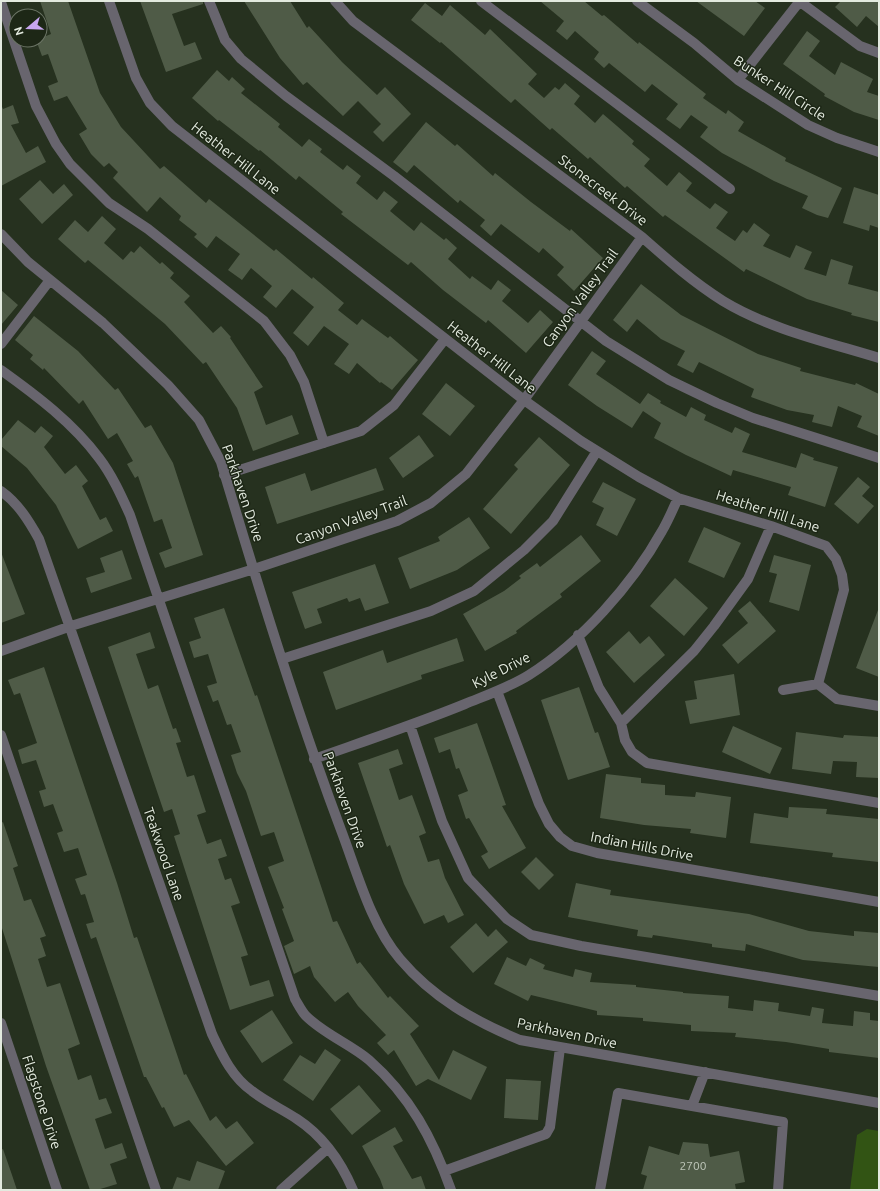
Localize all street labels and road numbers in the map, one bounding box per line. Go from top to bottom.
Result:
street label: Bunker Hill Circle [731,52,829,124]
street label: Heather Hill Lane [188,118,284,198]
street label: Stonecreek Drive [555,151,651,229]
street label: Canyon Valley Trail [539,245,621,350]
street label: Heather Hill Lane [444,317,540,397]
street label: Parkhaven Drive [219,442,267,544]
street label: Heather Hill Lane [714,487,822,535]
street label: Canyon Valley Trail [293,492,409,548]
street label: Kyle Drive [469,649,533,691]
street label: Parkhaven Drive [320,749,370,851]
street label: Teakwood Lane [141,805,187,903]
street label: Indian Hills Drive [589,828,695,864]
street label: Parkhaven Drive [516,1015,618,1051]
street label: Flagstone Drive [19,1053,65,1151]

